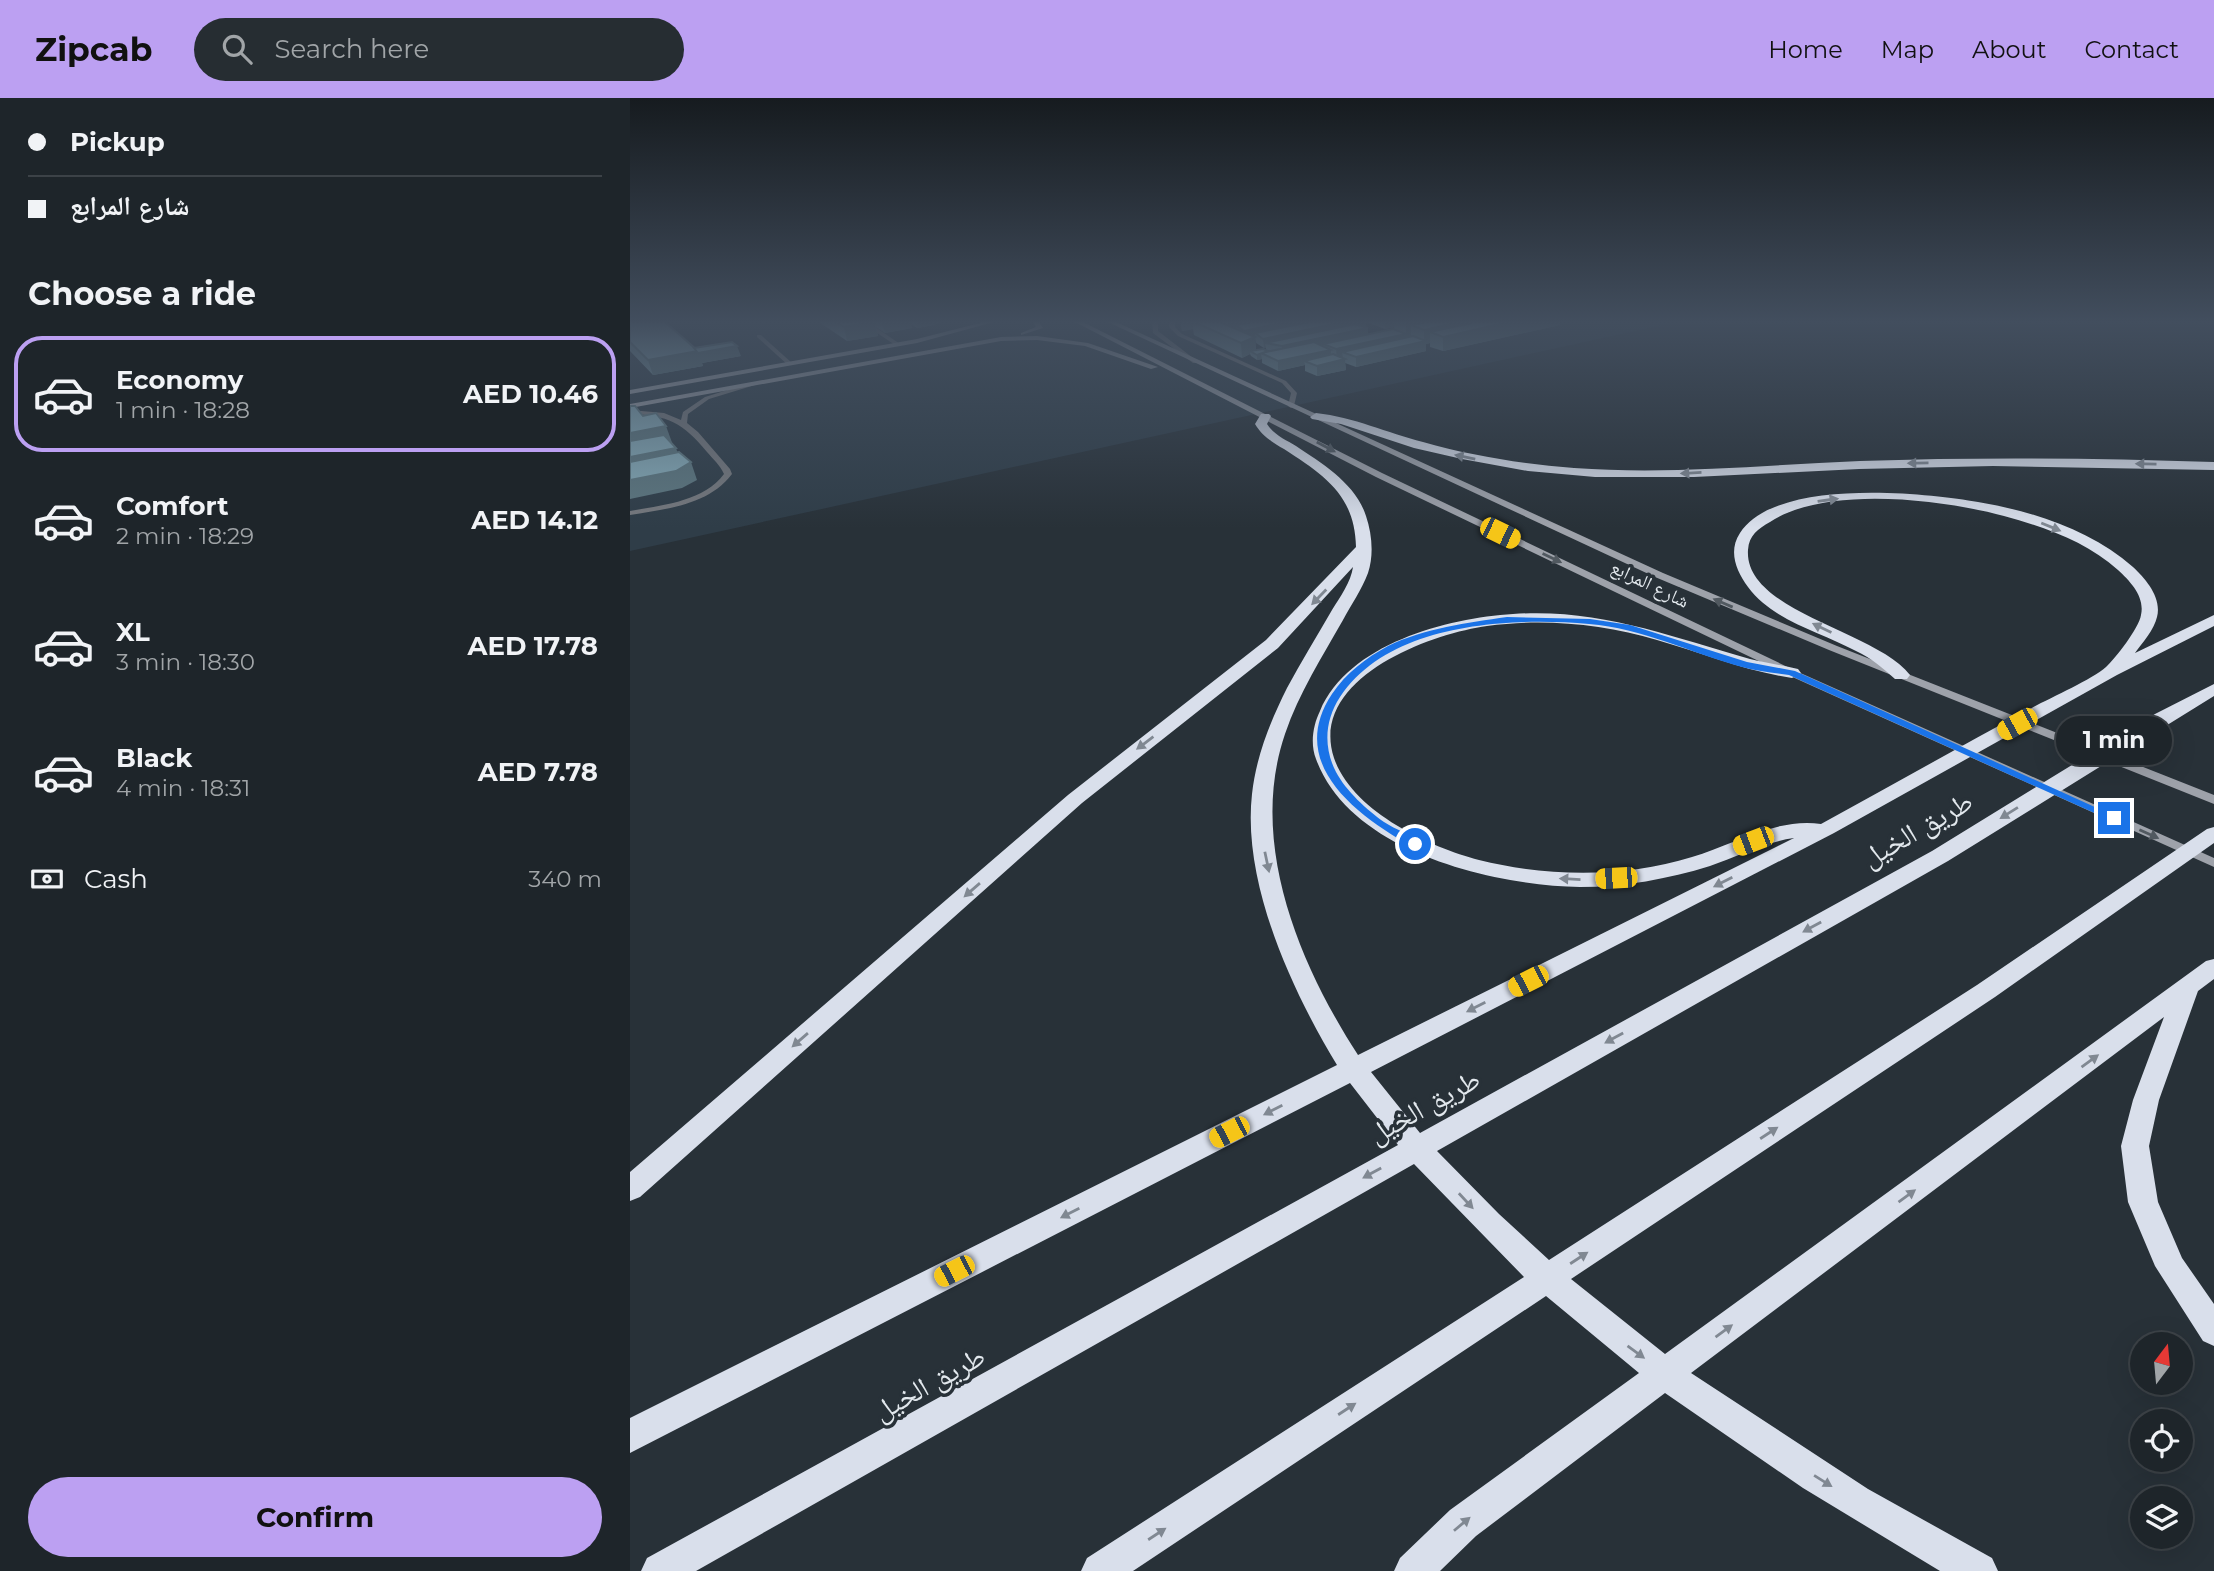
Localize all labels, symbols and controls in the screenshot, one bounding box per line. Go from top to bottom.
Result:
search box [194,18,684,81]
text: Zipcab [35,29,152,69]
icon: search [218,30,256,68]
text: Search here [274,33,429,65]
text: Home [1768,35,1843,64]
text: Map [1881,35,1934,64]
text: About [1972,35,2046,64]
text: Contact [2084,35,2179,64]
text: Pickup [70,126,165,158]
text: شارع المرابع [70,190,190,222]
text: Choose a ride [28,274,256,313]
icon: car [32,363,95,426]
text: Economy [116,364,243,396]
text: AED 10.46 [463,378,598,410]
text: 1 min · 18:28 [116,396,250,424]
one-way arrow [1316,441,1336,453]
one-way arrow [1454,451,1476,462]
one-way arrow [1907,458,1929,469]
one-way arrow [2135,458,2157,469]
one-way arrow [1680,468,1702,479]
icon: car [32,489,95,552]
text: Comfort [116,490,228,522]
one-way arrow [1817,494,1839,505]
text: AED 14.12 [471,504,598,536]
car [1477,514,1524,552]
one-way arrow [2041,521,2062,532]
text: 2 min · 18:29 [116,522,254,550]
one-way arrow [1542,552,1562,564]
street label: شارع المرابع [1607,555,1693,614]
one-way arrow [1311,588,1327,605]
one-way arrow [1713,597,1734,608]
icon: car [32,615,95,678]
text: XL [116,616,150,648]
one-way arrow [1812,622,1832,634]
text: AED 17.78 [468,630,598,662]
text: 3 min · 18:30 [116,648,255,676]
car [1994,705,2041,743]
callout: 1 min [2056,716,2172,766]
text: 1 min [2083,726,2145,754]
one-way arrow [1136,735,1154,749]
icon: car [32,741,95,804]
text: Black [116,742,192,774]
text: AED 7.78 [478,756,598,788]
text: 4 min · 18:31 [116,774,250,802]
street label: طريق الخيل [1855,784,1979,875]
route end [2098,802,2130,834]
one-way arrow [1999,807,2018,820]
car [1730,824,1777,858]
route start [1399,828,1431,860]
one-way arrow [2139,829,2160,840]
one-way arrow [1262,851,1273,873]
icon: cash [28,860,66,898]
text: Cash [84,863,148,895]
text: 340 m [528,865,602,893]
car [1595,866,1638,890]
one-way arrow [1559,874,1581,885]
one-way arrow [1713,876,1733,887]
one-way arrow [963,882,980,897]
one-way arrow [1802,921,1822,933]
car [1505,962,1552,1000]
one-way arrow [1466,1001,1486,1012]
one-way arrow [792,1032,809,1047]
one-way arrow [1604,1032,1623,1044]
one-way arrow [2081,1054,2099,1068]
street label: طريق الخيل [1362,1061,1486,1151]
one-way arrow [1263,1104,1283,1115]
car [1206,1113,1253,1151]
one-way arrow [1760,1126,1778,1140]
one-way arrow [1363,1167,1382,1179]
one-way arrow [1898,1189,1916,1203]
one-way arrow [1457,1192,1473,1209]
one-way arrow [1060,1207,1080,1218]
one-way arrow [1569,1251,1588,1264]
car [931,1252,978,1290]
one-way arrow [1715,1324,1733,1338]
north arrow [2130,1332,2193,1395]
map controls [2130,1332,2193,1549]
street label: طريق الخيل [867,1338,991,1428]
one-way arrow [1626,1345,1645,1359]
one-way arrow [1338,1403,1357,1416]
button: locate [2130,1409,2193,1472]
one-way arrow [1813,1474,1832,1487]
button: Confirm [28,1477,602,1557]
button: layers [2130,1486,2193,1549]
one-way arrow [1454,1517,1471,1532]
one-way arrow [1147,1527,1167,1540]

